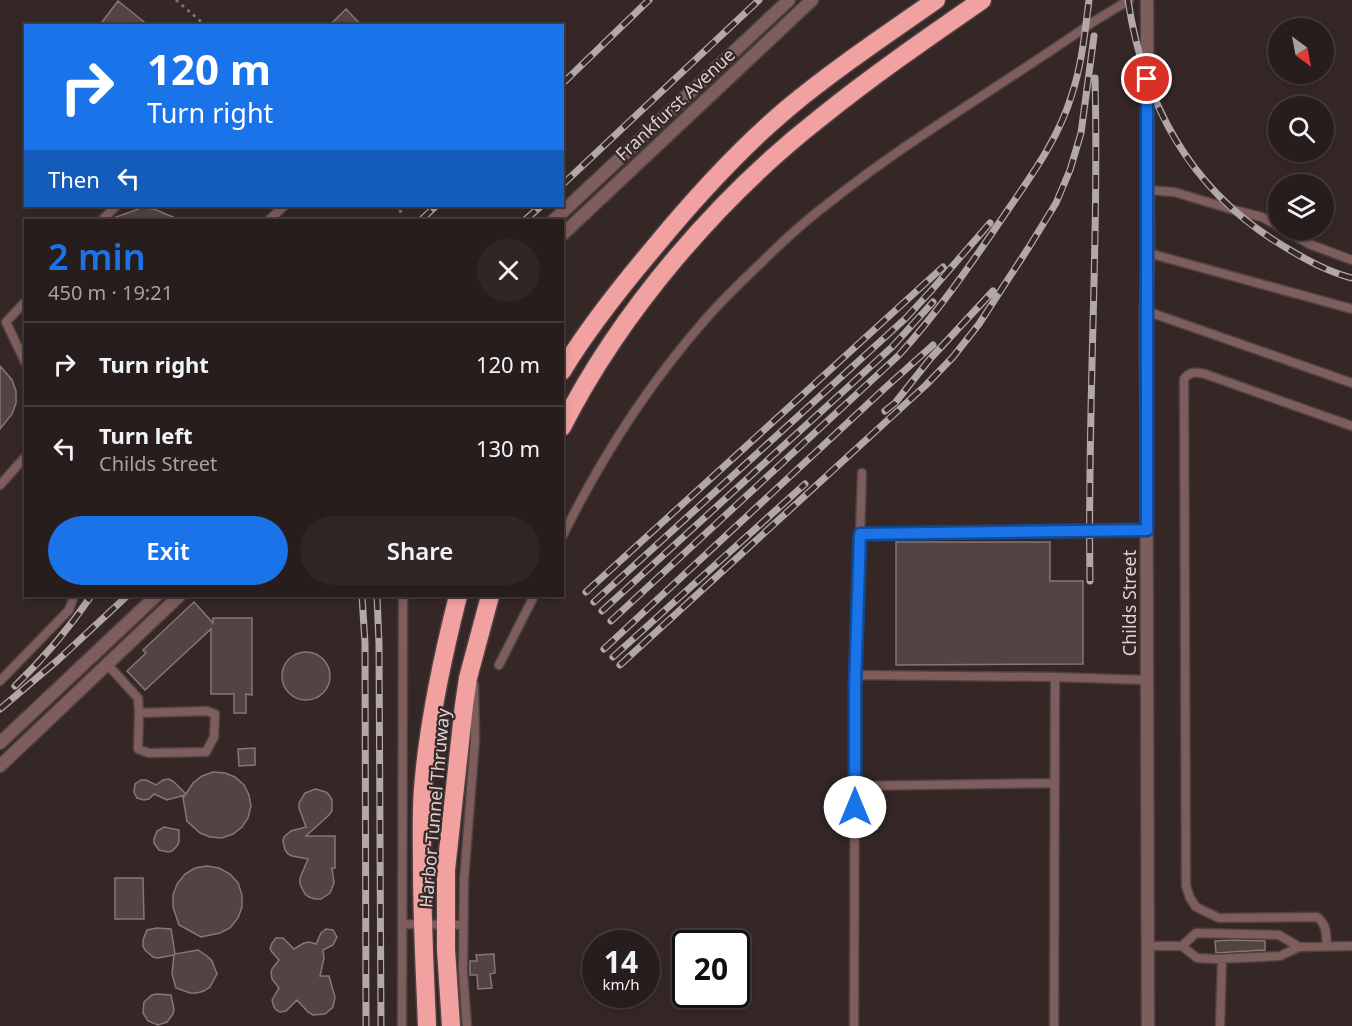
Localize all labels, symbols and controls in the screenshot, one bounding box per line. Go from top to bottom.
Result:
north arrow [1268,18,1334,84]
map controls [1268,18,1334,240]
text: 120 m [147,40,271,97]
street label: Frankfurst Avenue [610,42,740,166]
icon: right [48,48,126,126]
pin [1121,53,1172,104]
icon: arrive [1130,62,1163,95]
text: Turn right [147,94,273,131]
button: search [1268,96,1334,162]
icon: left [112,162,145,195]
text: Then [48,164,100,194]
button: layers [1268,174,1334,240]
text: 2 min [48,232,146,281]
button: close [477,239,540,302]
text: 450 m · 19:21 [48,279,173,306]
icon: right [48,348,81,381]
text: Turn right [99,349,209,379]
text: 120 m [476,349,540,379]
text: Turn left [99,420,193,450]
icon: left [48,432,81,465]
text: 130 m [476,433,540,463]
text: Childs Street [99,450,217,477]
button: Exit [48,516,288,585]
button: Share [300,516,540,585]
street label: Childs Street [1117,549,1141,656]
street label: Harbor Tunnel Thruway [413,707,455,909]
position arrow [823,775,887,839]
speed limit sign: 20 [672,930,750,1008]
text: 14 [604,941,638,982]
text: km/h [603,974,639,994]

